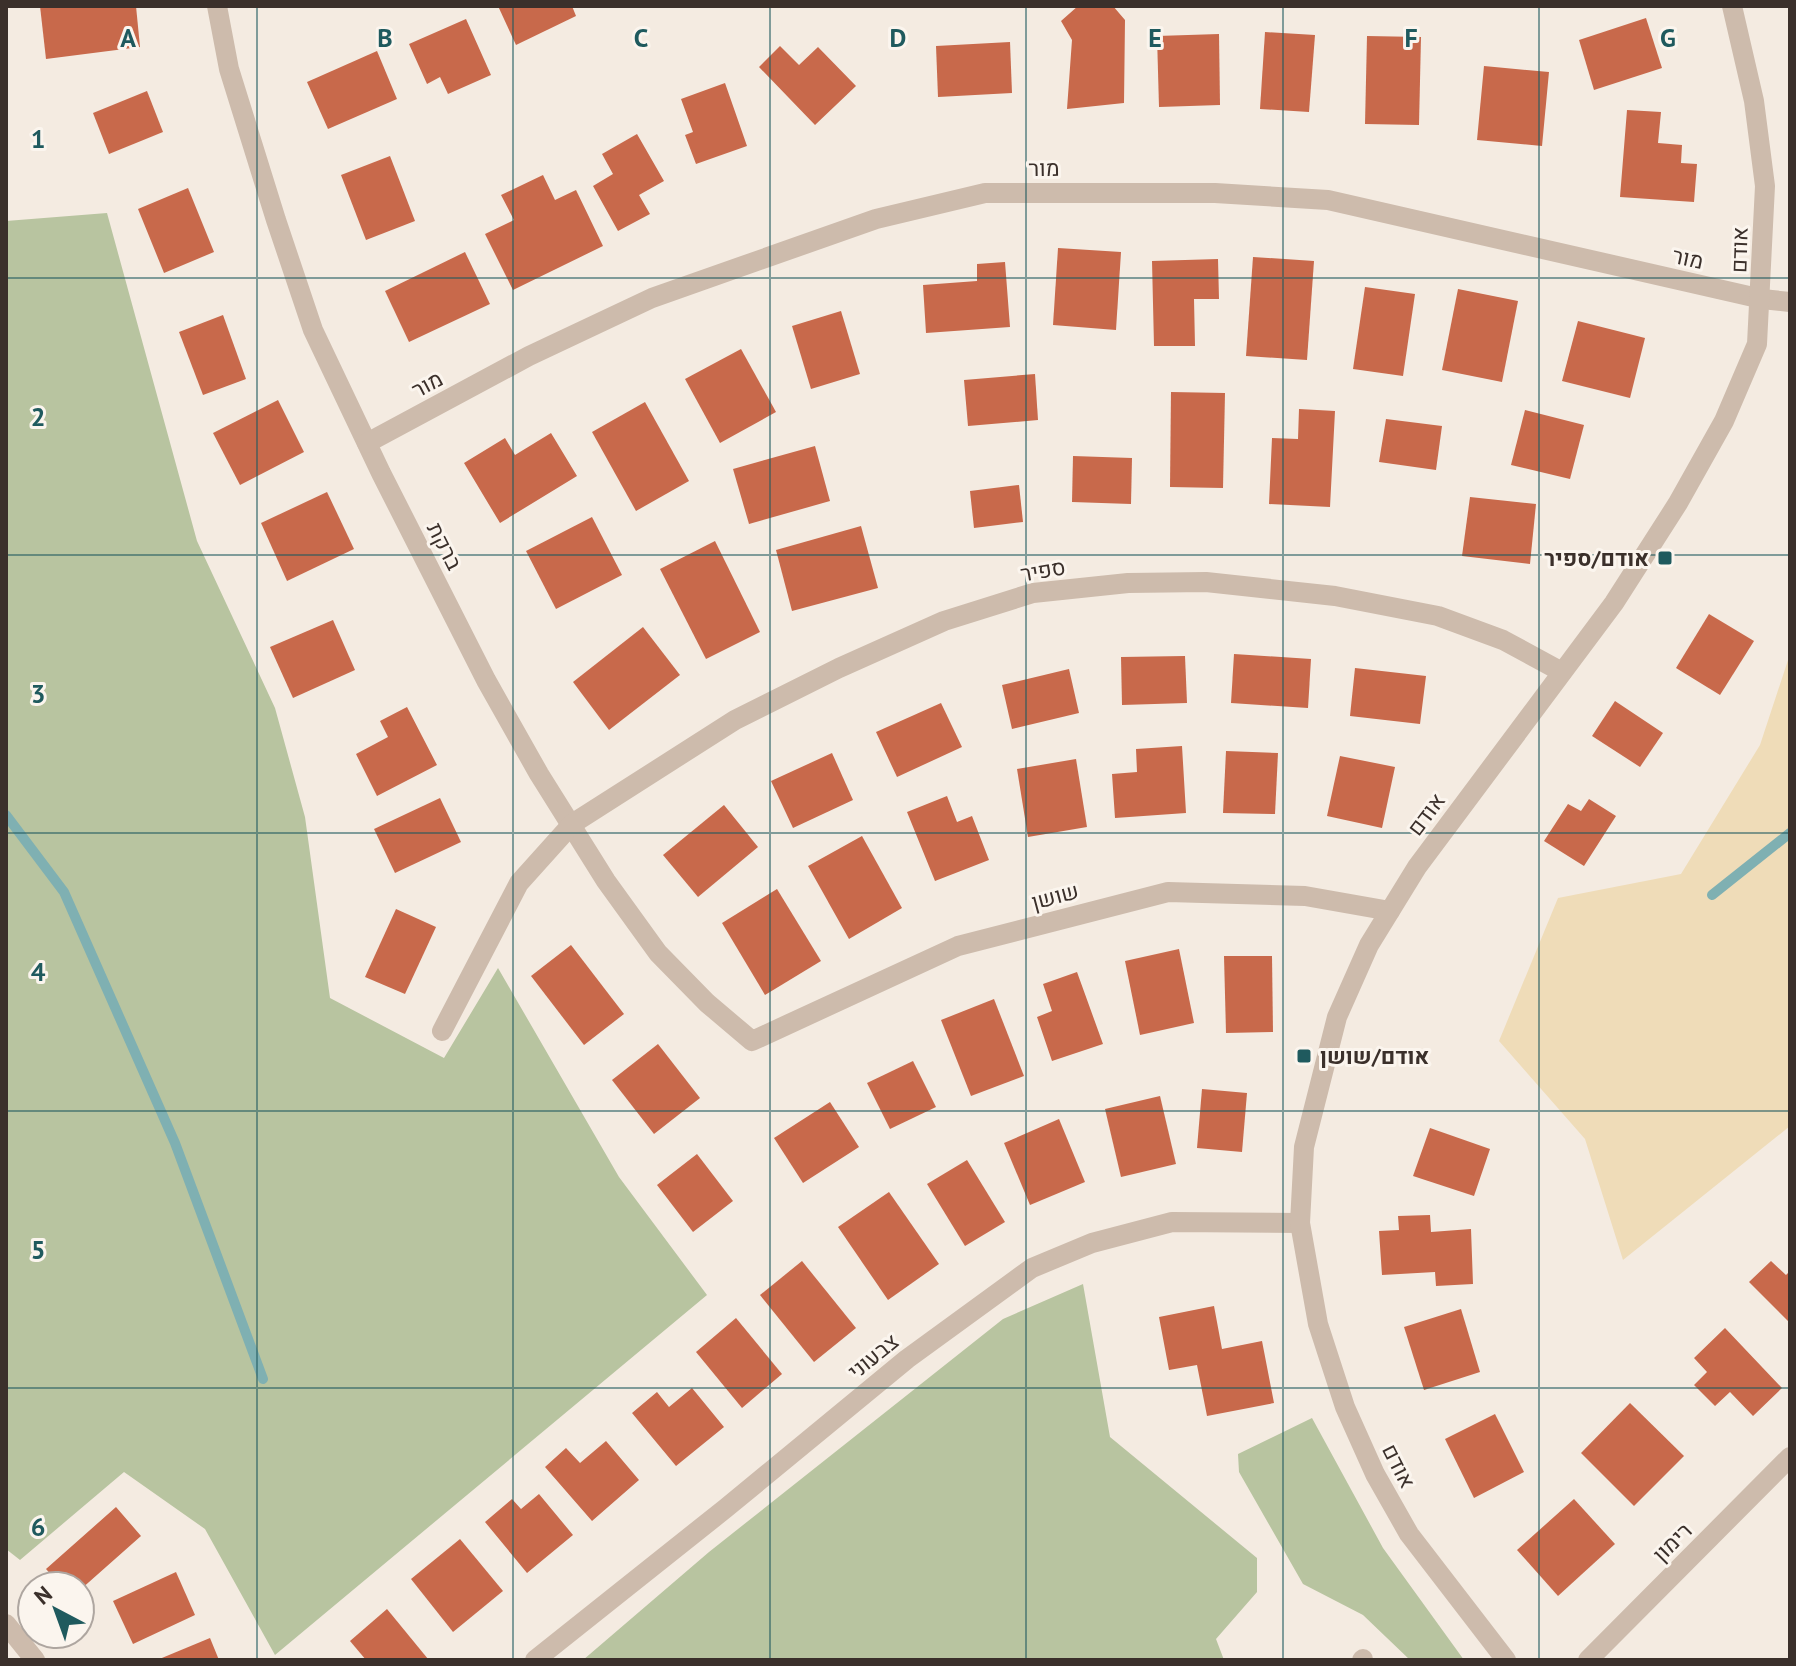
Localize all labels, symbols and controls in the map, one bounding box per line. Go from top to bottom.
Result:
text: A [120,21,136,54]
text: B [377,21,393,54]
text: C [634,21,648,54]
text: D [890,21,906,54]
text: E [1148,21,1162,54]
text: F [1404,21,1418,54]
text: G [1660,21,1676,54]
text: 1 [31,122,45,155]
street label: מור [1028,154,1060,182]
street label: אודם [1724,227,1754,273]
street label: מור [1670,241,1706,275]
street label: מור [407,364,447,404]
text: 2 [31,400,45,433]
street label: ברקת [421,517,469,575]
place label: אודם/ספיר [1544,544,1649,572]
marker: אודם/ספיר [1656,549,1674,567]
street label: ספיר [1018,552,1068,588]
text: 3 [31,677,45,710]
street label: אודם [1401,787,1451,841]
street label: שושן [1028,876,1082,916]
text: 4 [31,955,46,988]
place label: אודם/שושן [1320,1042,1429,1070]
marker: אודם/שושן [1295,1047,1313,1065]
text: 5 [31,1233,45,1266]
street label: צבעוני [842,1327,904,1385]
street label: אודם [1376,1439,1422,1493]
text: 6 [31,1510,45,1543]
street label: רימון [1646,1516,1698,1568]
north arrow [16,1570,96,1650]
text: N [28,1580,58,1610]

